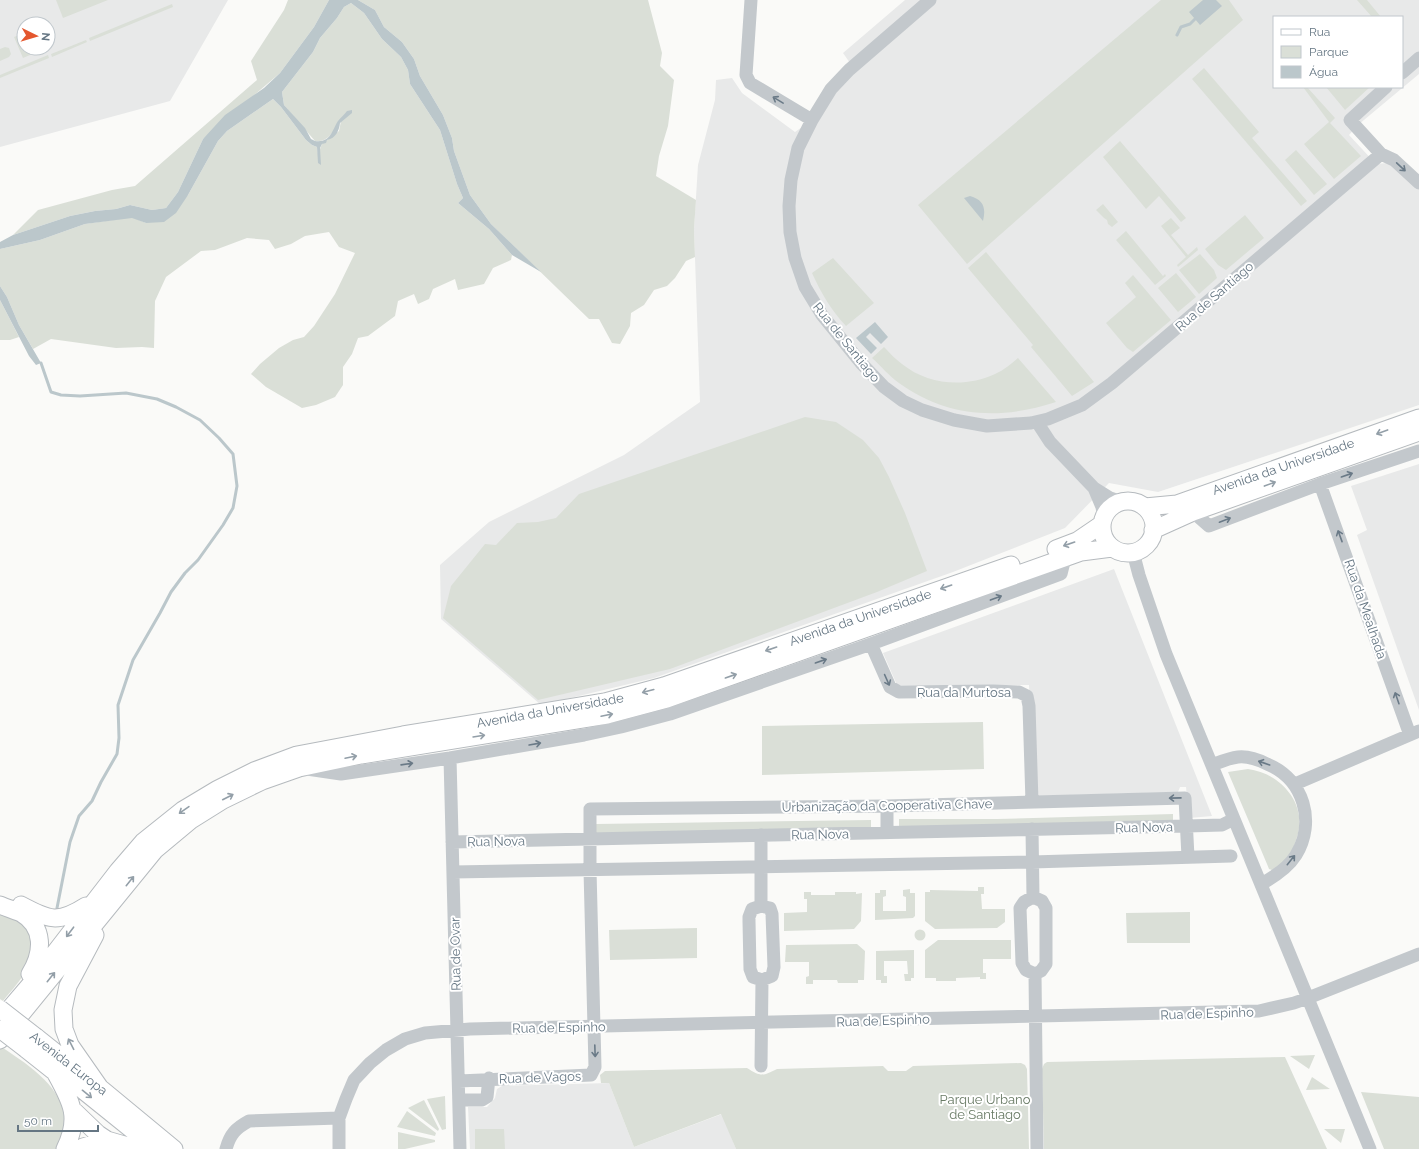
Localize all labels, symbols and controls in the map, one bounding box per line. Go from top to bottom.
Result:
north arrow [16,16,56,56]
legend [1273,16,1403,88]
text: Rua [1309,25,1330,39]
text: N [39,32,52,42]
text: Parque [1309,45,1349,59]
text: Água [1309,65,1338,79]
one-way arrow [773,96,784,104]
one-way arrow [1396,162,1406,172]
street label: Rua de Santiago [1172,258,1256,334]
street label: Rua de Santiago [810,299,883,385]
one-way arrow [1377,428,1389,436]
street label: Avenida da Universidade [1210,435,1356,498]
one-way arrow [1341,471,1354,478]
one-way arrow [1264,480,1276,488]
one-way arrow [1219,516,1231,524]
one-way arrow [1335,530,1343,542]
one-way arrow [1062,541,1075,548]
street label: Rua da Mealhada [1341,557,1390,661]
one-way arrow [940,584,953,591]
street label: Avenida da Universidade [787,586,933,649]
one-way arrow [989,594,1002,601]
one-way arrow [765,645,777,653]
one-way arrow [814,657,827,664]
one-way arrow [725,672,738,679]
one-way arrow [884,673,891,685]
street label: Rua da Murtosa [917,685,1011,700]
one-way arrow [641,687,654,695]
street label: Avenida da Universidade [475,690,625,731]
one-way arrow [1393,691,1400,704]
one-way arrow [600,710,613,718]
one-way arrow [472,731,485,739]
one-way arrow [528,740,541,748]
one-way arrow [344,753,357,761]
one-way arrow [1258,758,1270,766]
one-way arrow [400,760,413,768]
one-way arrow [222,793,234,801]
one-way arrow [1169,794,1182,802]
street label: Urbanização da Cooperativa Chave [782,796,993,815]
one-way arrow [178,806,189,814]
street label: Rua Nova [1115,819,1173,836]
street label: Rua Nova [791,826,849,843]
street label: Rua Nova [467,833,525,850]
one-way arrow [1287,855,1296,866]
one-way arrow [126,875,135,886]
street label: Rua de Ovar [447,917,464,991]
one-way arrow [66,927,74,938]
one-way arrow [47,972,55,983]
street label: Rua de Espinho [1160,1004,1254,1023]
street label: Rua de Espinho [836,1011,930,1030]
street label: Rua de Espinho [512,1019,606,1036]
street label: Avenida Europa [27,1028,110,1098]
one-way arrow [66,1038,74,1050]
one-way arrow [591,1044,598,1057]
street label: Rua de Vagos [499,1069,581,1086]
one-way arrow [82,1089,93,1098]
park label: Parque Urbano de Santiago [940,1092,1031,1122]
scale bar [18,1107,98,1133]
text: 50 m [24,1114,52,1128]

